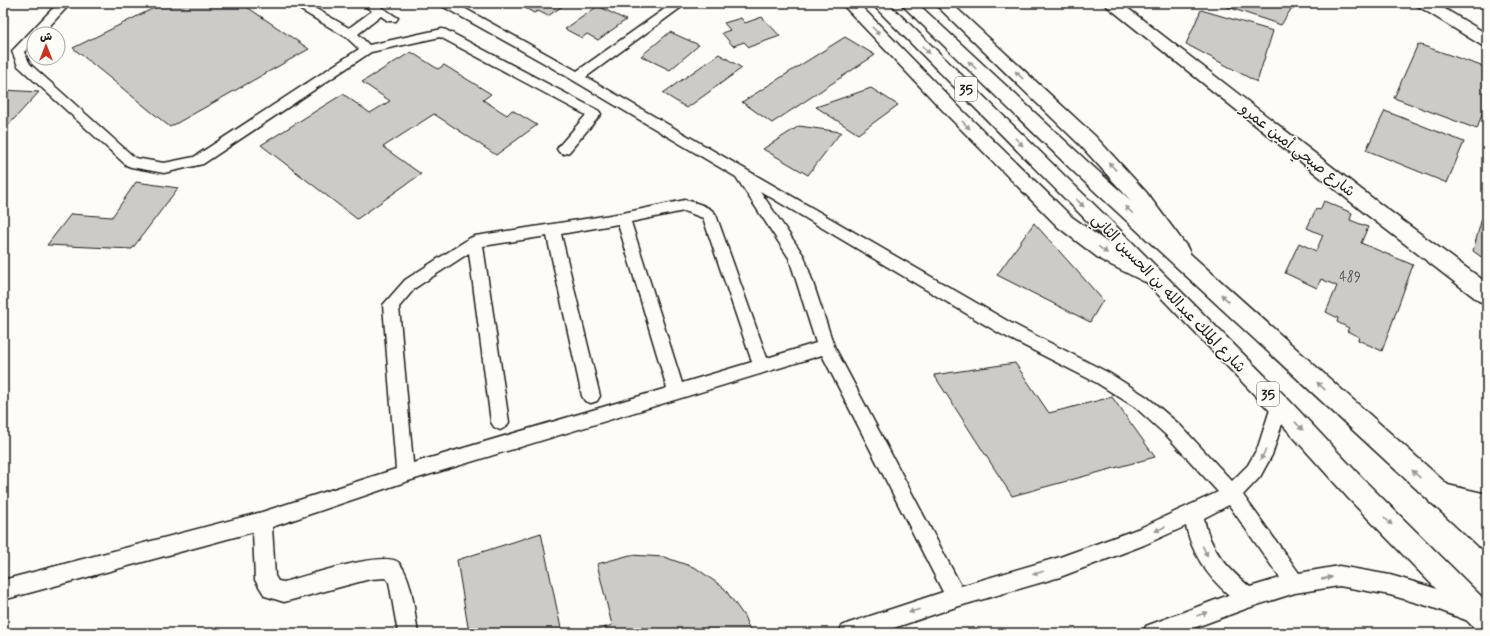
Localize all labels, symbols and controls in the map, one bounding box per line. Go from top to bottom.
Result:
north arrow [26,26,66,66]
one-way arrow [871,26,881,36]
text: ش [40,30,52,44]
one-way arrow [921,45,931,55]
one-way arrow [967,60,977,69]
one-way arrow [1014,70,1024,80]
road number: 35 [955,77,977,101]
street label: شارع صبحي أمين عمرو [1234,99,1359,203]
one-way arrow [961,120,971,130]
one-way arrow [1014,137,1023,147]
one-way arrow [1107,161,1117,171]
one-way arrow [1075,198,1085,208]
one-way arrow [1124,206,1134,215]
street label: شارع الملك عبدالله بن الحسين الثاني [1085,210,1250,379]
one-way arrow [1098,246,1108,254]
house number: 489 [1339,269,1361,286]
one-way arrow [1220,293,1230,302]
one-way arrow [1316,381,1326,390]
road number: 35 [1257,382,1279,406]
one-way arrow [1294,421,1303,431]
one-way arrow [1260,449,1266,461]
one-way arrow [1411,469,1422,478]
one-way arrow [1383,516,1393,526]
one-way arrow [1155,526,1166,532]
one-way arrow [1202,545,1208,556]
one-way arrow [1032,570,1044,576]
one-way arrow [1321,575,1333,581]
one-way arrow [907,609,919,615]
one-way arrow [1197,611,1209,617]

